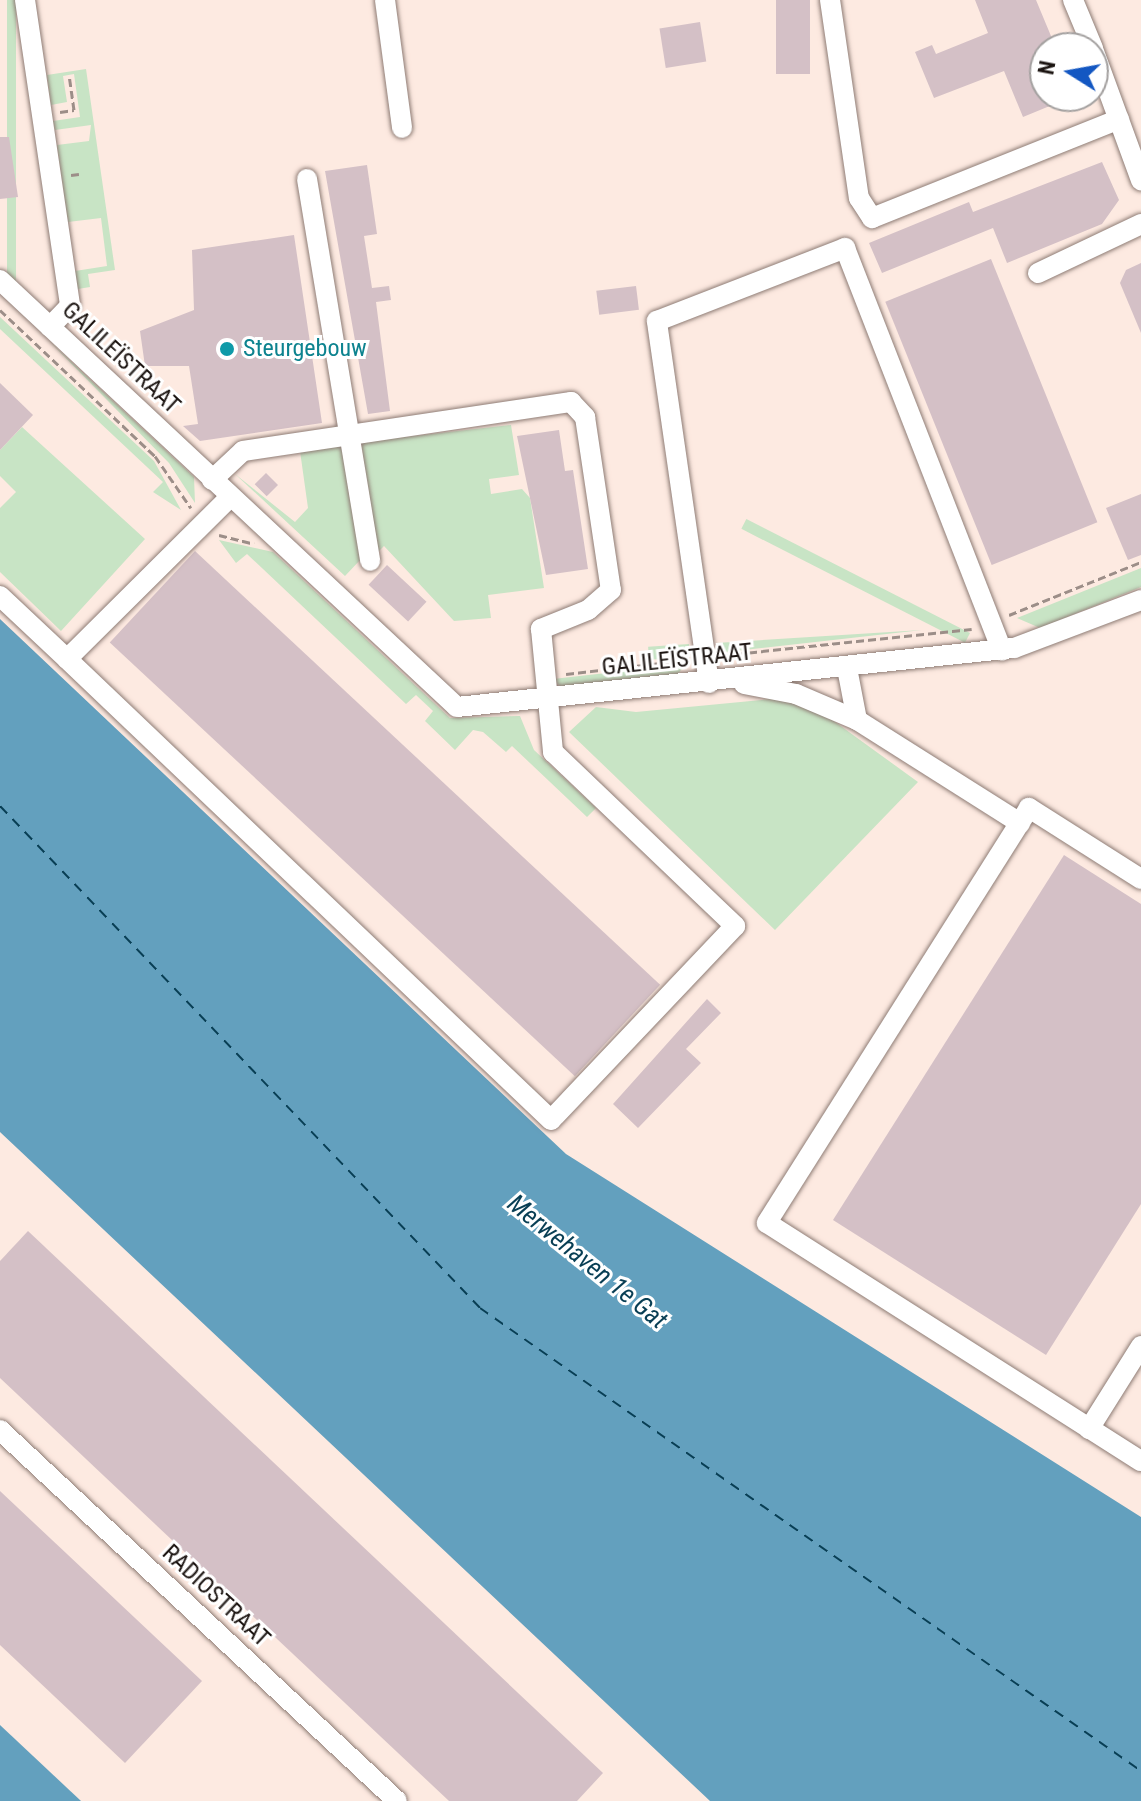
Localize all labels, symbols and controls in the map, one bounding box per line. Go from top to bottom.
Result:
north arrow [1029,32,1109,112]
text: N [1033,59,1060,77]
street label: GALILEÏSTRAAT [56,296,186,420]
place label: Steurgebouw [243,335,367,363]
marker: Steurgebouw [218,340,236,358]
street label: GALILEÏSTRAAT [600,638,754,682]
water label: Merwehaven 1e Gat [501,1188,673,1336]
street label: RADIOSTRAAT [156,1539,276,1653]

